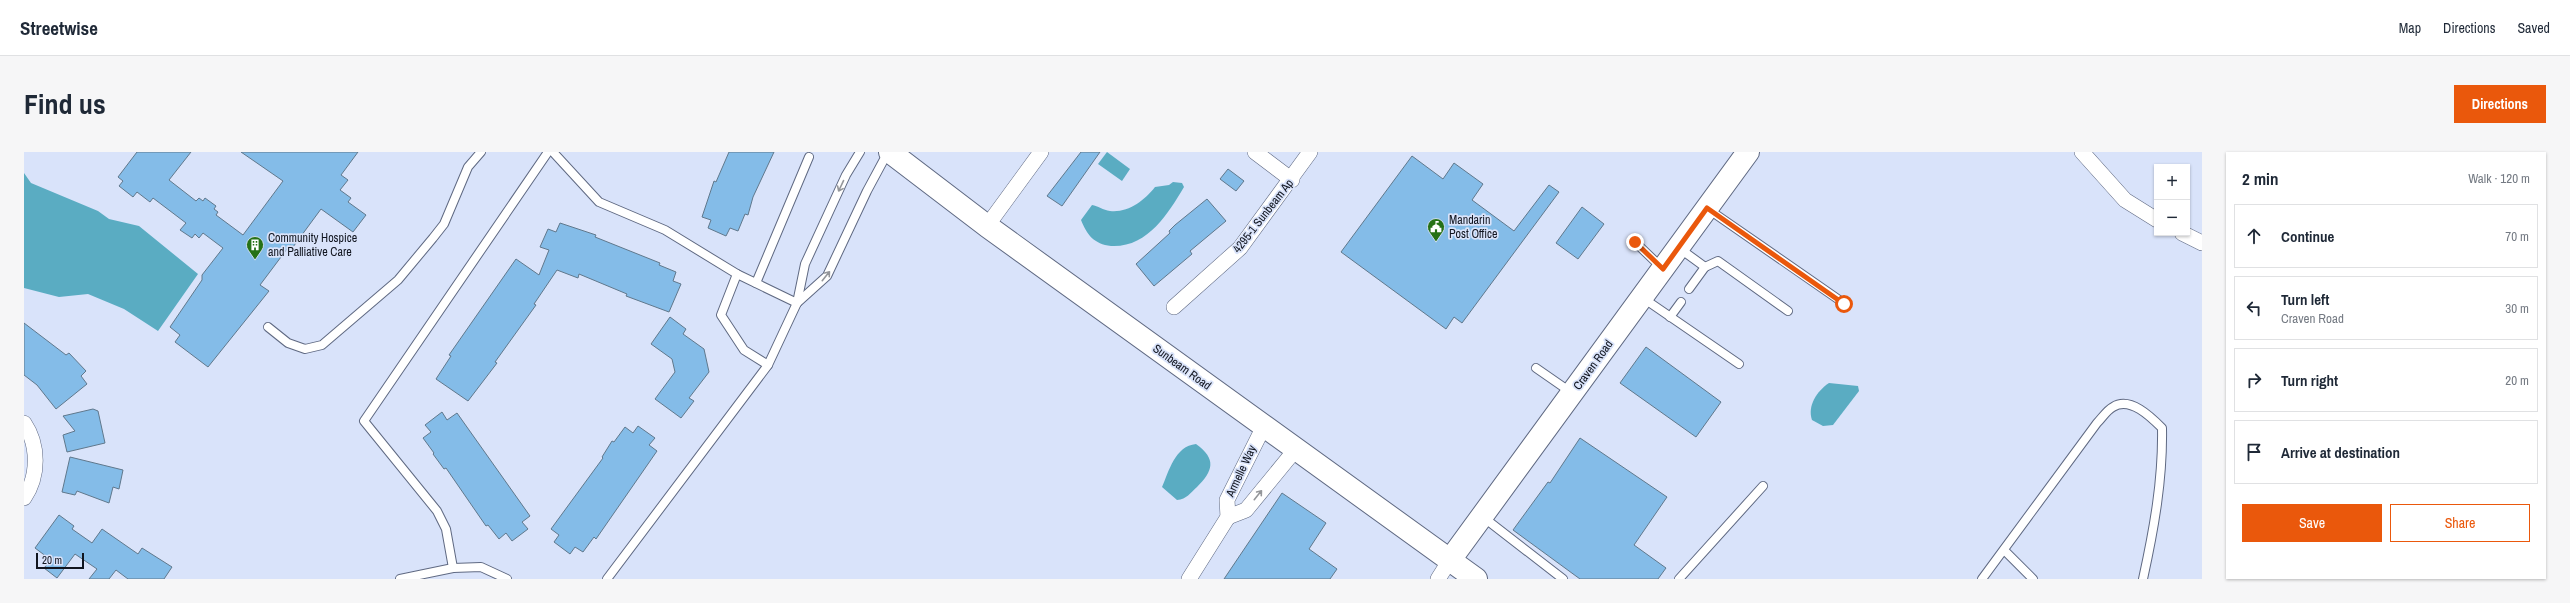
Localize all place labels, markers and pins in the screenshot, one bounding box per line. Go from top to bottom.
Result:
place label: Mandarin Post Office [1449,212,1498,242]
public building icon: Mandarin Post Office [1426,217,1446,242]
place label: Community Hospice and Palliative Care [268,230,357,260]
building icon: Community Hospice and Palliative Care [245,235,265,260]

